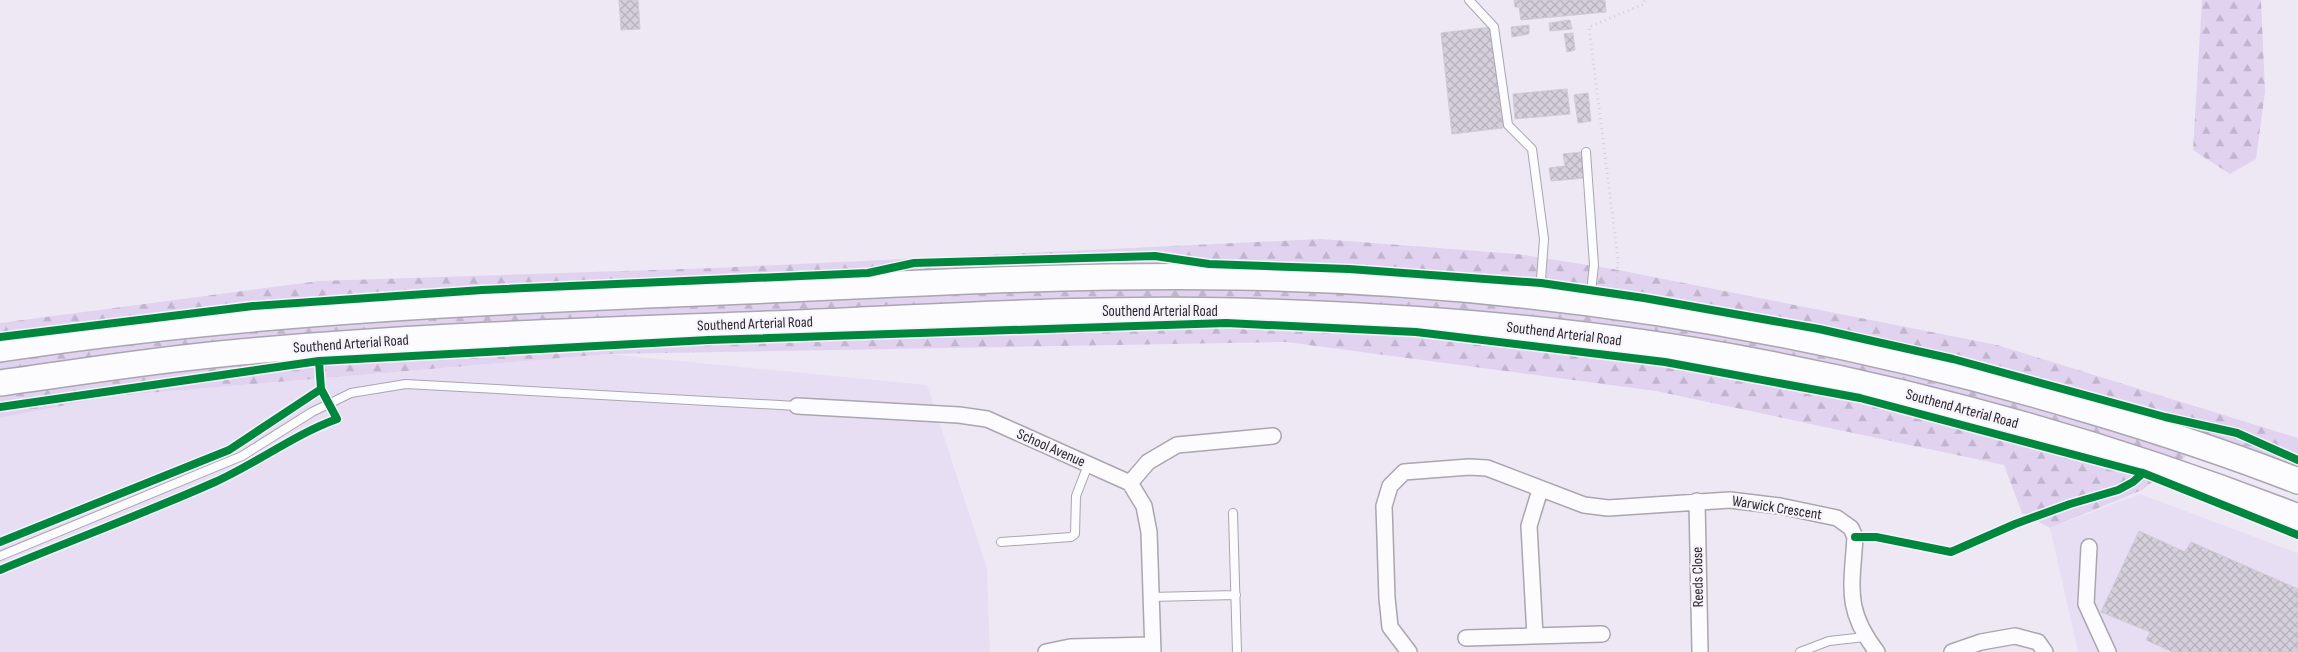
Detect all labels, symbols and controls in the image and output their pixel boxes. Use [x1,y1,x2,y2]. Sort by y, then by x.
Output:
street label: Southend Arterial Road [1102,302,1218,321]
street label: Southend Arterial Road [697,312,813,336]
street label: Southend Arterial Road [1505,318,1623,350]
street label: Southend Arterial Road [293,330,409,358]
street label: Southend Arterial Road [1904,385,2020,433]
street label: School Avenue [1014,424,1088,472]
street label: Warwick Crescent [1731,492,1824,525]
street label: Reeds Close [1688,547,1708,607]

